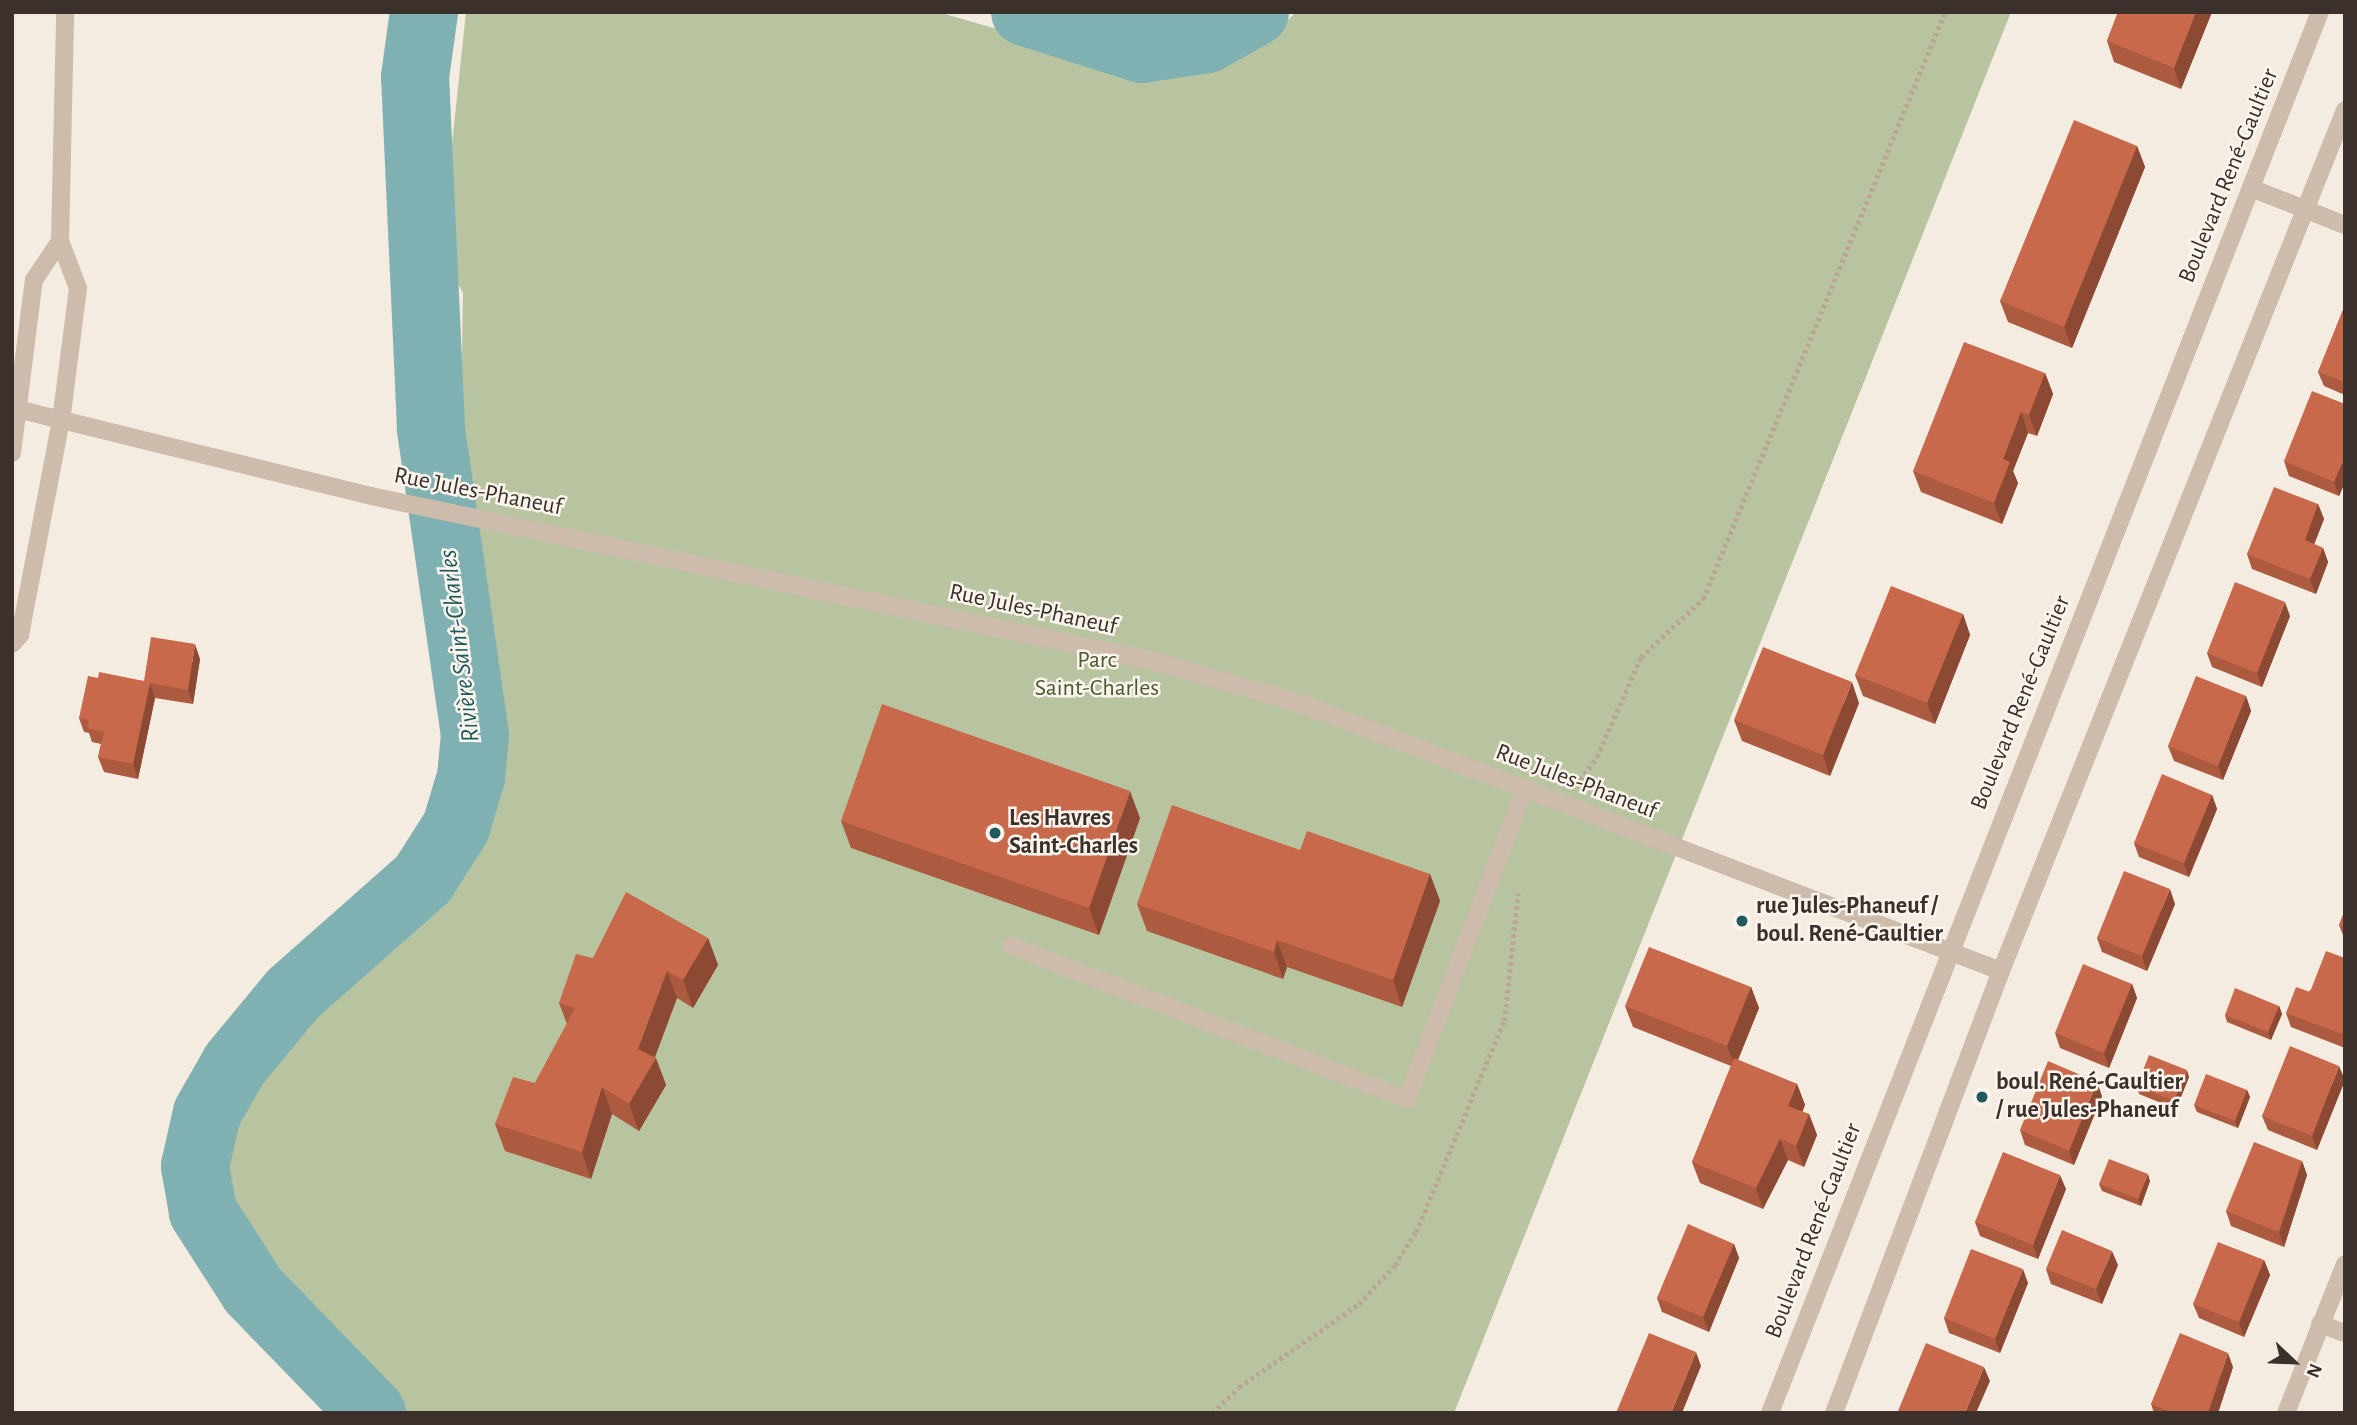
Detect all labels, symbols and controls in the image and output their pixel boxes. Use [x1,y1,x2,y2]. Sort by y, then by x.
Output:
street label: Boulevard René-Gaultier [2173,65,2285,287]
street label: Rue Jules-Phaneuf [392,462,564,522]
water label: Rivière Saint-Charles [433,548,487,744]
street label: Rue Jules-Phaneuf [947,578,1119,642]
street label: Boulevard René-Gaultier [1965,592,2077,814]
park label: Parc Saint-Charles [1035,647,1159,703]
street label: Rue Jules-Phaneuf [1491,738,1661,826]
place label: Les Havres Saint-Charles [1009,805,1138,861]
marker: Les Havres Saint-Charles [987,825,1003,841]
place label: rue Jules-Phaneuf / boul. René-Gaultier [1756,893,1943,949]
marker: rue Jules-Phaneuf / boul. René-Gaultier [1734,913,1750,929]
place label: boul. René-Gaultier / rue Jules-Phaneuf [1996,1069,2183,1125]
marker: boul. René-Gaultier / rue Jules-Phaneuf [1974,1089,1990,1105]
street label: Boulevard René-Gaultier [1760,1119,1868,1343]
north arrow [2259,1327,2329,1397]
text: N [2302,1361,2325,1380]

